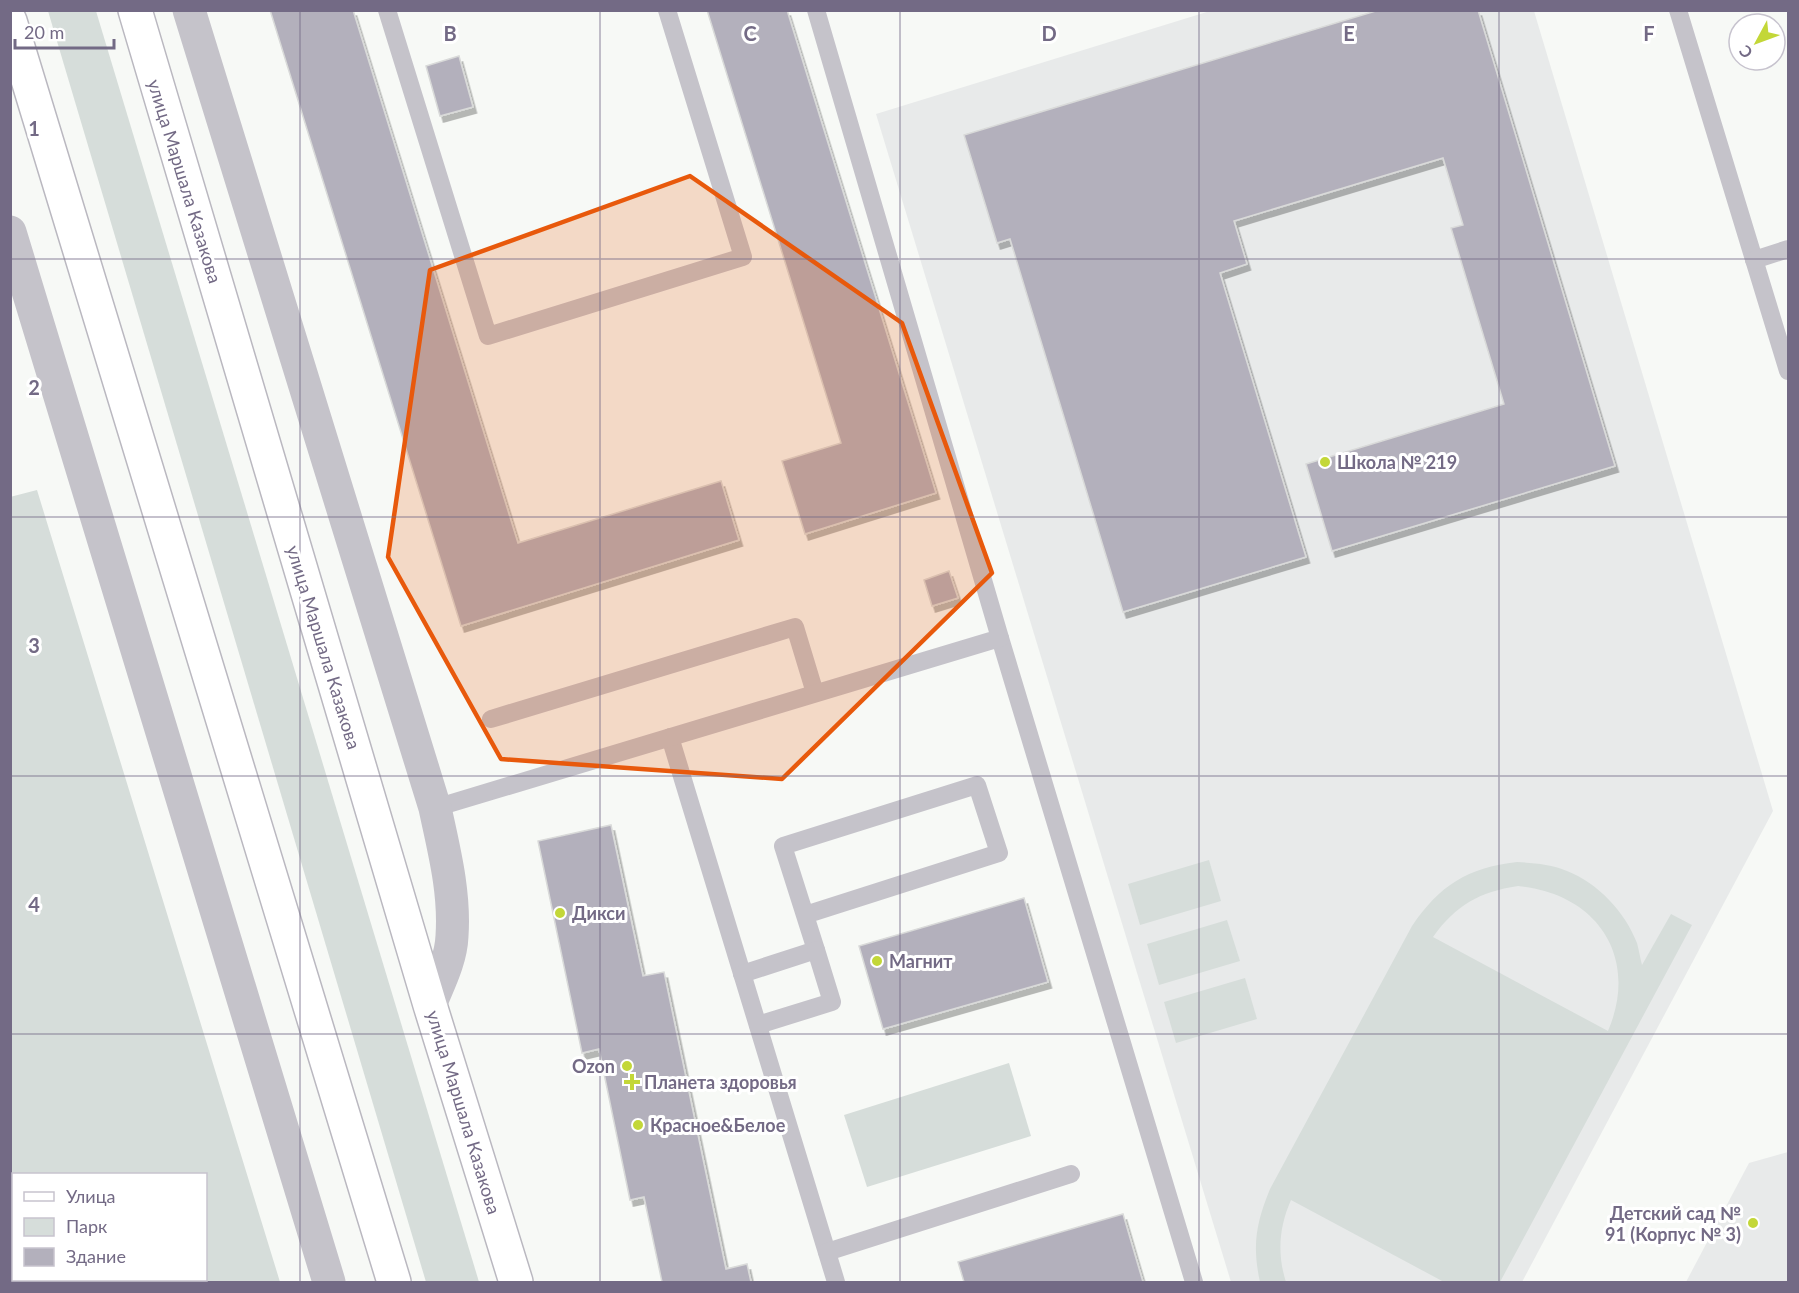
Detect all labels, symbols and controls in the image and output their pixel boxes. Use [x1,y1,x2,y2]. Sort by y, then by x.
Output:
scale bar [15,12,114,50]
north arrow [1727,12,1787,72]
text: 20 m [24,21,64,43]
text: B [443,21,457,45]
text: C [743,21,757,45]
text: D [1041,21,1057,45]
text: E [1343,21,1355,45]
text: F [1643,21,1655,45]
text: С [1734,42,1756,62]
street label: улица Маршала Казакова [143,76,227,286]
text: 1 [28,116,40,140]
text: 2 [28,375,40,399]
place label: Школа № 219 [1337,451,1457,473]
marker: Школа № 219 [1318,455,1332,469]
street label: улица Маршала Казакова [282,542,366,752]
text: 3 [28,633,40,657]
text: 4 [28,892,40,916]
place label: Дикси [572,902,625,924]
marker: Дикси [553,906,567,920]
place label: Магнит [889,950,953,972]
marker: Магнит [870,954,884,968]
street label: улица Маршала Казакова [422,1007,506,1217]
place label: Ozon [572,1055,615,1077]
marker: Ozon [620,1059,634,1073]
place label: Планета здоровья [644,1071,797,1093]
marker: Планета здоровья [625,1075,639,1089]
place label: Красное&Белое [650,1114,786,1136]
marker: Красное&Белое [631,1118,645,1132]
legend [12,1173,207,1281]
text: Улица [66,1185,116,1207]
place label: Детский сад № 91 (Корпус № 3) [1605,1202,1741,1245]
text: Парк [66,1215,108,1237]
marker: Детский сад № 91 (Корпус № 3) [1746,1216,1760,1230]
text: Здание [66,1245,126,1267]

